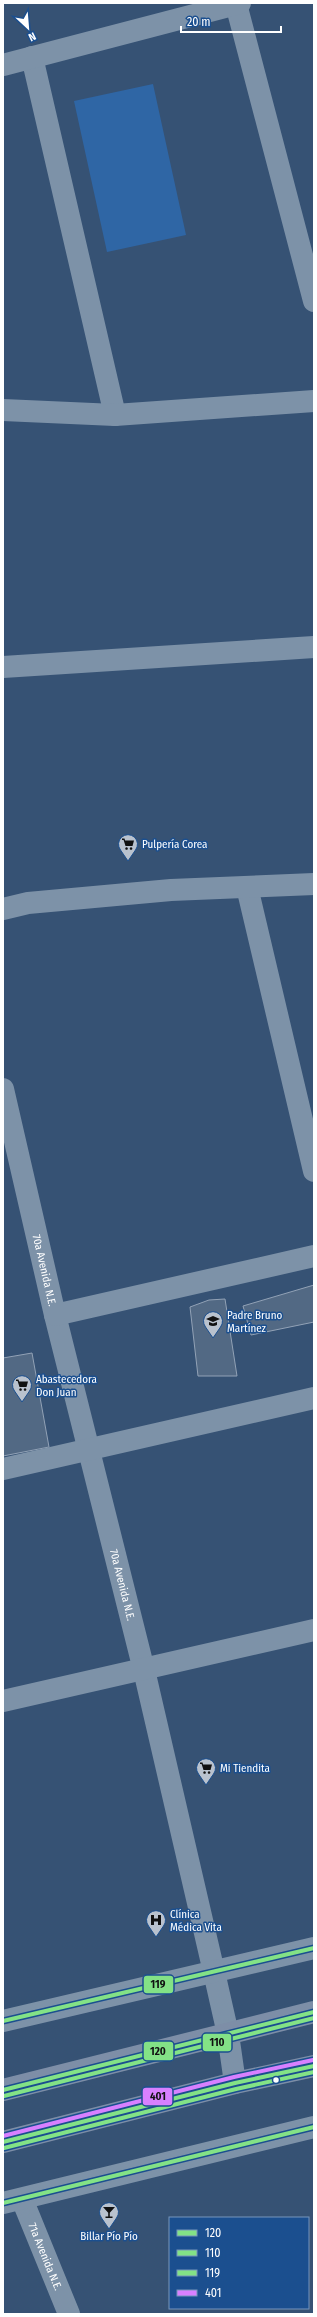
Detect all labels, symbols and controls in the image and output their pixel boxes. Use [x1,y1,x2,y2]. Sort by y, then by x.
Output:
north arrow [8,8,48,48]
scale bar [181,8,281,34]
text: 20 m [187,15,211,29]
text: N [26,29,38,44]
supermarket icon: Pulpería Corea [117,833,139,861]
place label: Pulpería Corea [142,838,207,851]
street label: 70a Avenida N.E. [30,1233,59,1307]
place label: Padre Bruno Martínez [227,1309,282,1335]
school or university icon: Padre Bruno Martínez [202,1310,224,1338]
place label: Abastecedora Don Juan [36,1373,97,1399]
supermarket icon: Abastecedora Don Juan [11,1374,33,1402]
street label: 70a Avenida N.E. [107,1548,137,1622]
supermarket icon: Mi Tiendita [195,1757,217,1785]
place label: Mi Tiendita [220,1762,270,1775]
place label: Clínica Médica Vita [170,1908,222,1934]
hospital icon: Clínica Médica Vita [145,1909,167,1937]
line badge: 119 [143,1975,174,1994]
text: 119 [151,1978,166,1991]
line badge: 110 [202,2033,232,2052]
text: 110 [209,2036,225,2049]
line badge: 120 [143,2041,174,2061]
text: 120 [150,2045,166,2058]
unlabelled marker [271,2075,281,2085]
line badge: 401 [142,2087,173,2106]
text: 401 [150,2090,166,2103]
bar icon: Billar Pío Pío [98,2201,120,2229]
legend [169,2217,309,2309]
street label: 71a Avenida N.E. [25,2221,65,2292]
text: 120 [205,2226,221,2240]
place label: Billar Pío Pío [80,2230,138,2243]
text: 110 [205,2246,220,2260]
text: 119 [205,2266,220,2280]
text: 401 [205,2286,221,2300]

